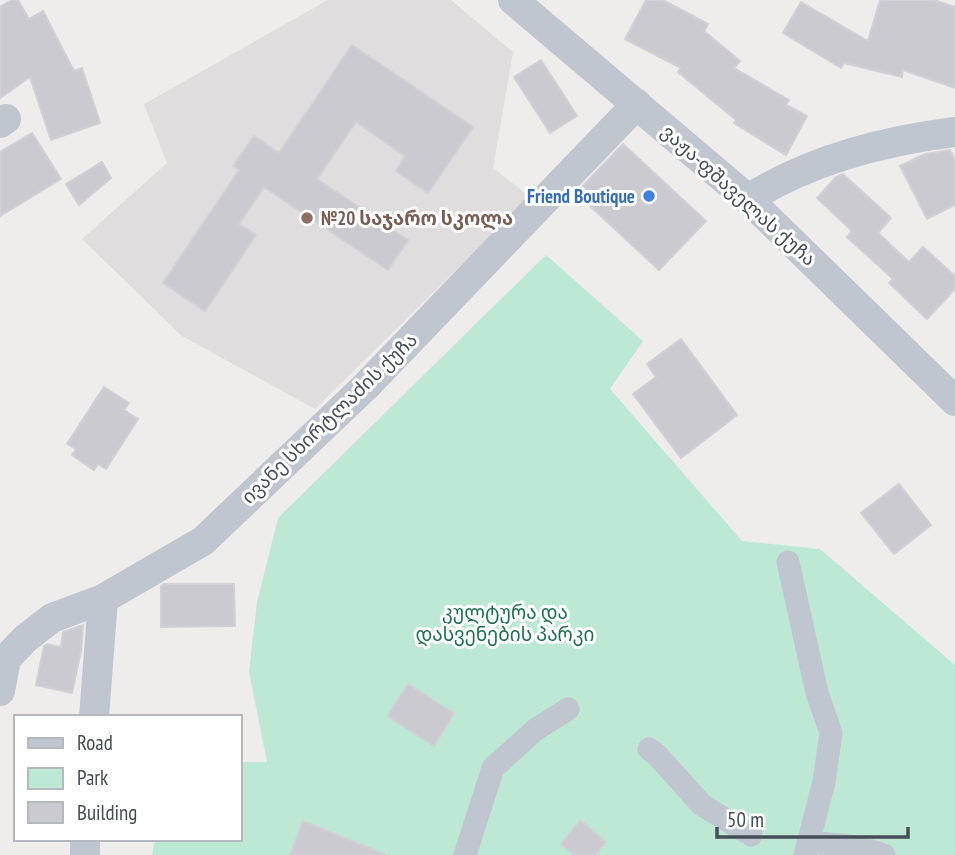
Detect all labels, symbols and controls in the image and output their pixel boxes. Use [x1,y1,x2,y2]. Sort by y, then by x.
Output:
street label: ვაჟა-ფშაველას ქუჩა [656,119,821,272]
place label: Friend Boutique [527,184,635,208]
marker: Friend Boutique [641,188,657,204]
place label: №20 საჯარო სკოლა [321,206,513,230]
marker: №20 საჯარო სკოლა [299,210,315,226]
street label: ივანე სხირტლაძის ქუჩა [236,328,423,509]
park label: კულტურა და დასვენების პარკი [416,600,595,647]
legend [14,715,242,841]
text: Road [77,729,113,756]
text: Park [77,764,108,791]
scale bar [717,796,908,840]
text: Building [77,799,137,826]
text: 50 m [727,806,764,833]

